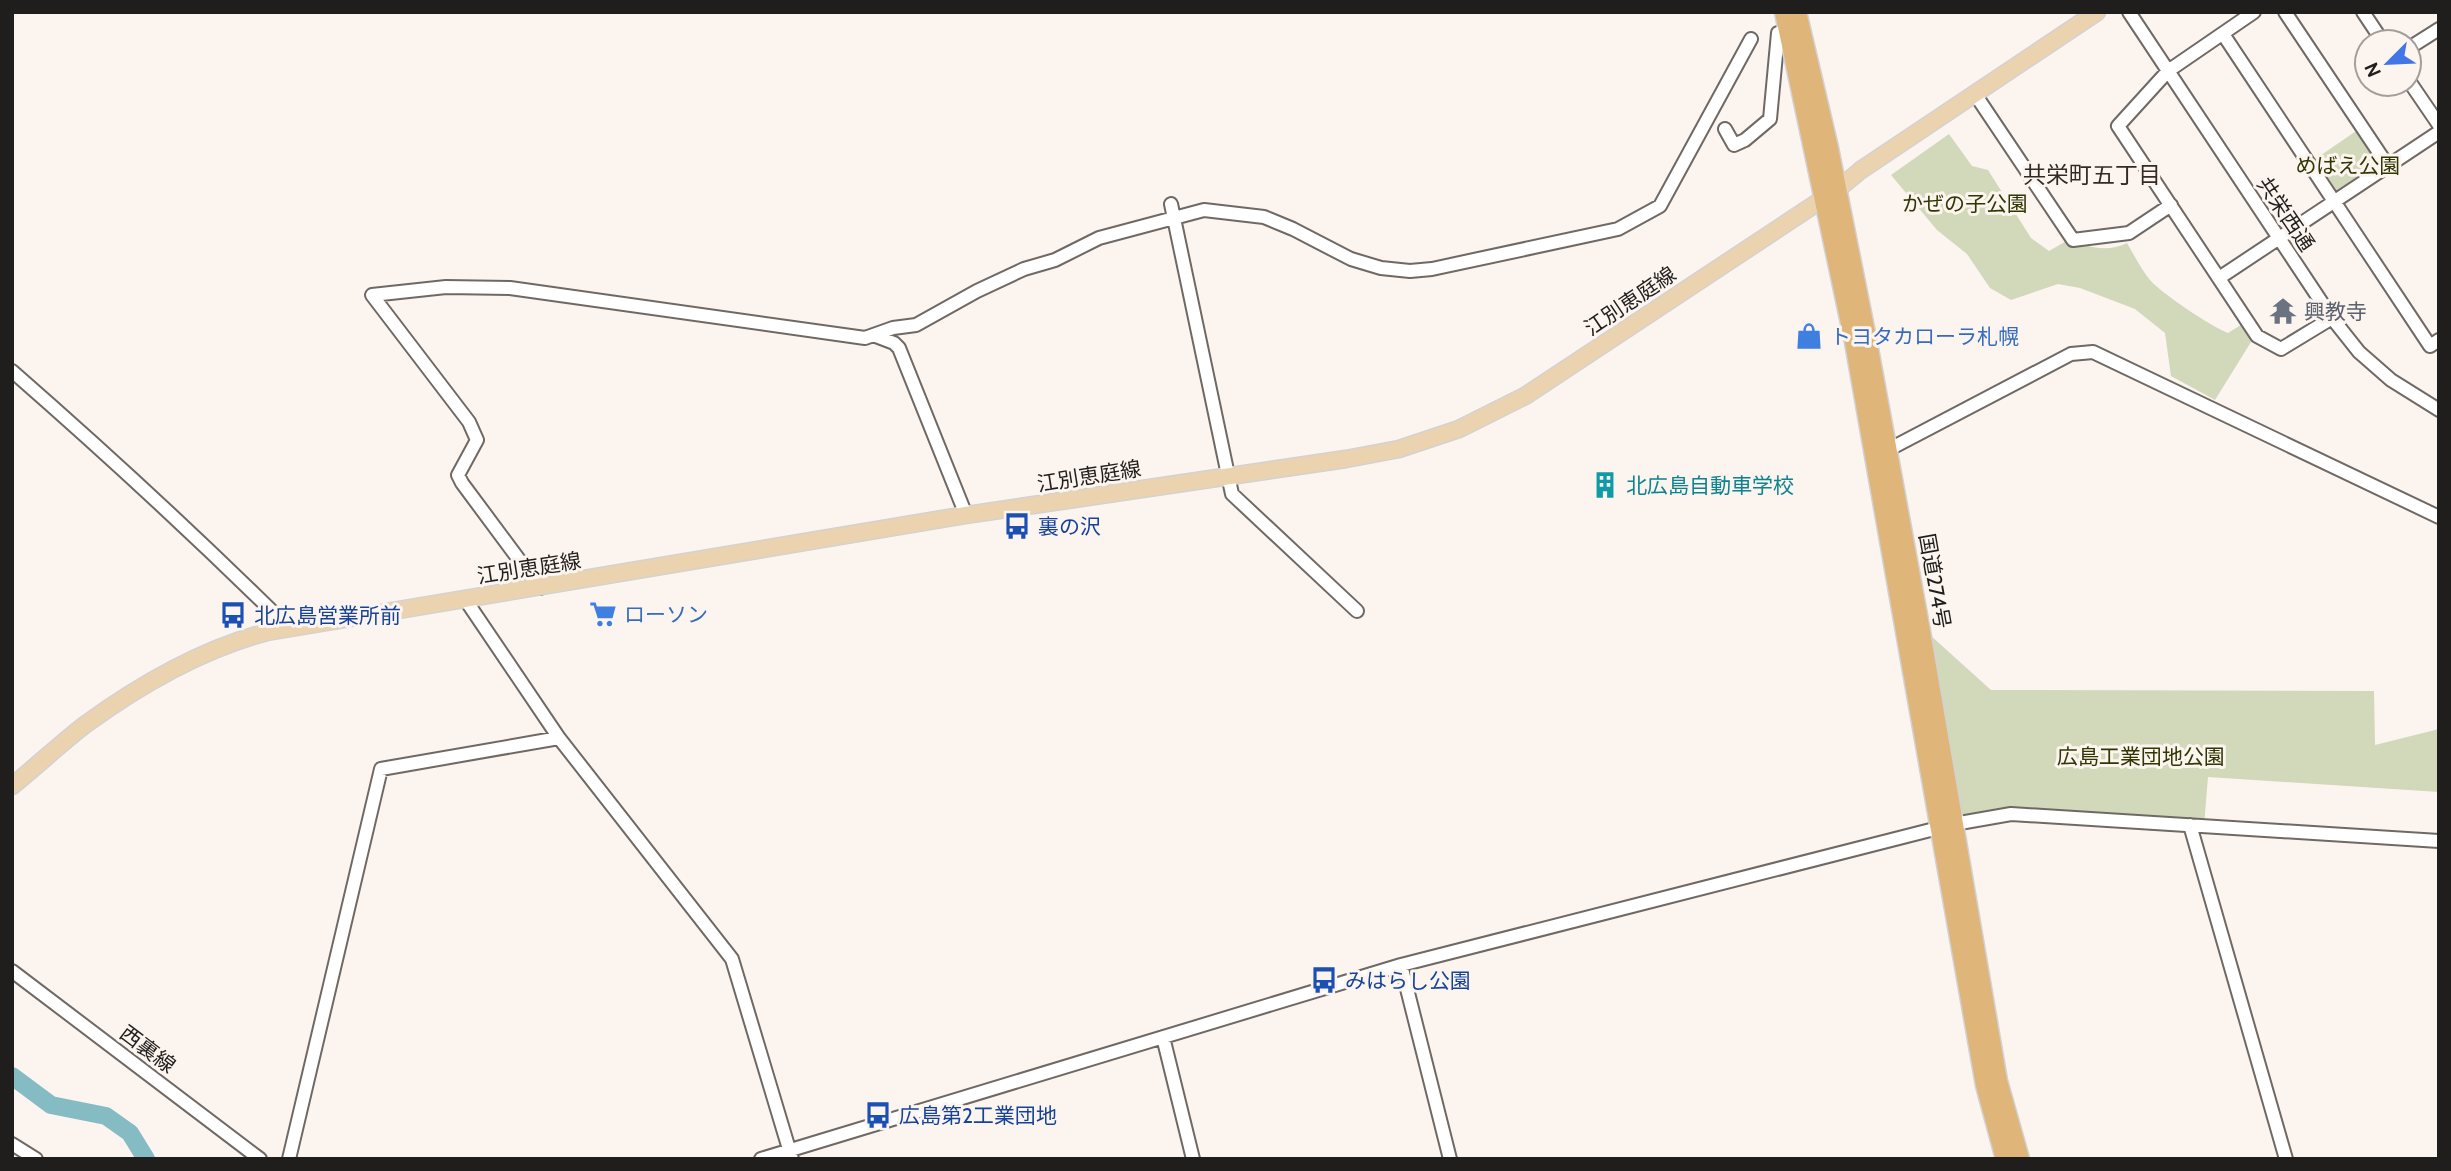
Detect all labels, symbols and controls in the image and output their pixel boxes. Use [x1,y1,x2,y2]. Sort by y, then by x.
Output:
north arrow [2353,28,2423,98]
text: N [2360,59,2386,81]
park label: めばえ公園 [2296,153,2401,178]
district label: 共栄町五丁目 [2023,161,2161,189]
street label: 共栄西通 [2252,172,2320,256]
park label: かぜの子公園 [1902,191,2028,216]
street label: 江別恵庭線 [1579,261,1681,341]
temple icon: 興教寺 [2268,296,2298,326]
place label: 興教寺 [2304,299,2367,324]
shop icon: トヨタカローラ札幌 [1794,321,1824,351]
place label: トヨタカローラ札幌 [1830,324,2019,349]
street label: 江別恵庭線 [1035,455,1143,497]
building icon: 北広島自動車学校 [1590,470,1620,500]
place label: 北広島自動車学校 [1626,473,1794,498]
bus stop icon: 裏の沢 [1002,511,1032,541]
place label: 裏の沢 [1038,514,1101,539]
street label: 国道274号 [1914,532,1956,630]
street label: 江別恵庭線 [475,547,583,589]
supermarket icon: ローソン [588,599,618,629]
bus stop icon: 北広島営業所前 [218,600,248,630]
place label: ローソン [624,602,708,627]
place label: 北広島営業所前 [254,603,401,628]
park label: 広島工業団地公園 [2057,744,2225,769]
bus stop icon: みはらし公園 [1309,965,1339,995]
place label: みはらし公園 [1345,968,1471,993]
street label: 西裏線 [115,1020,181,1078]
bus stop icon: 広島第2工業団地 [863,1100,893,1130]
place label: 広島第2工業団地 [899,1103,1057,1128]

